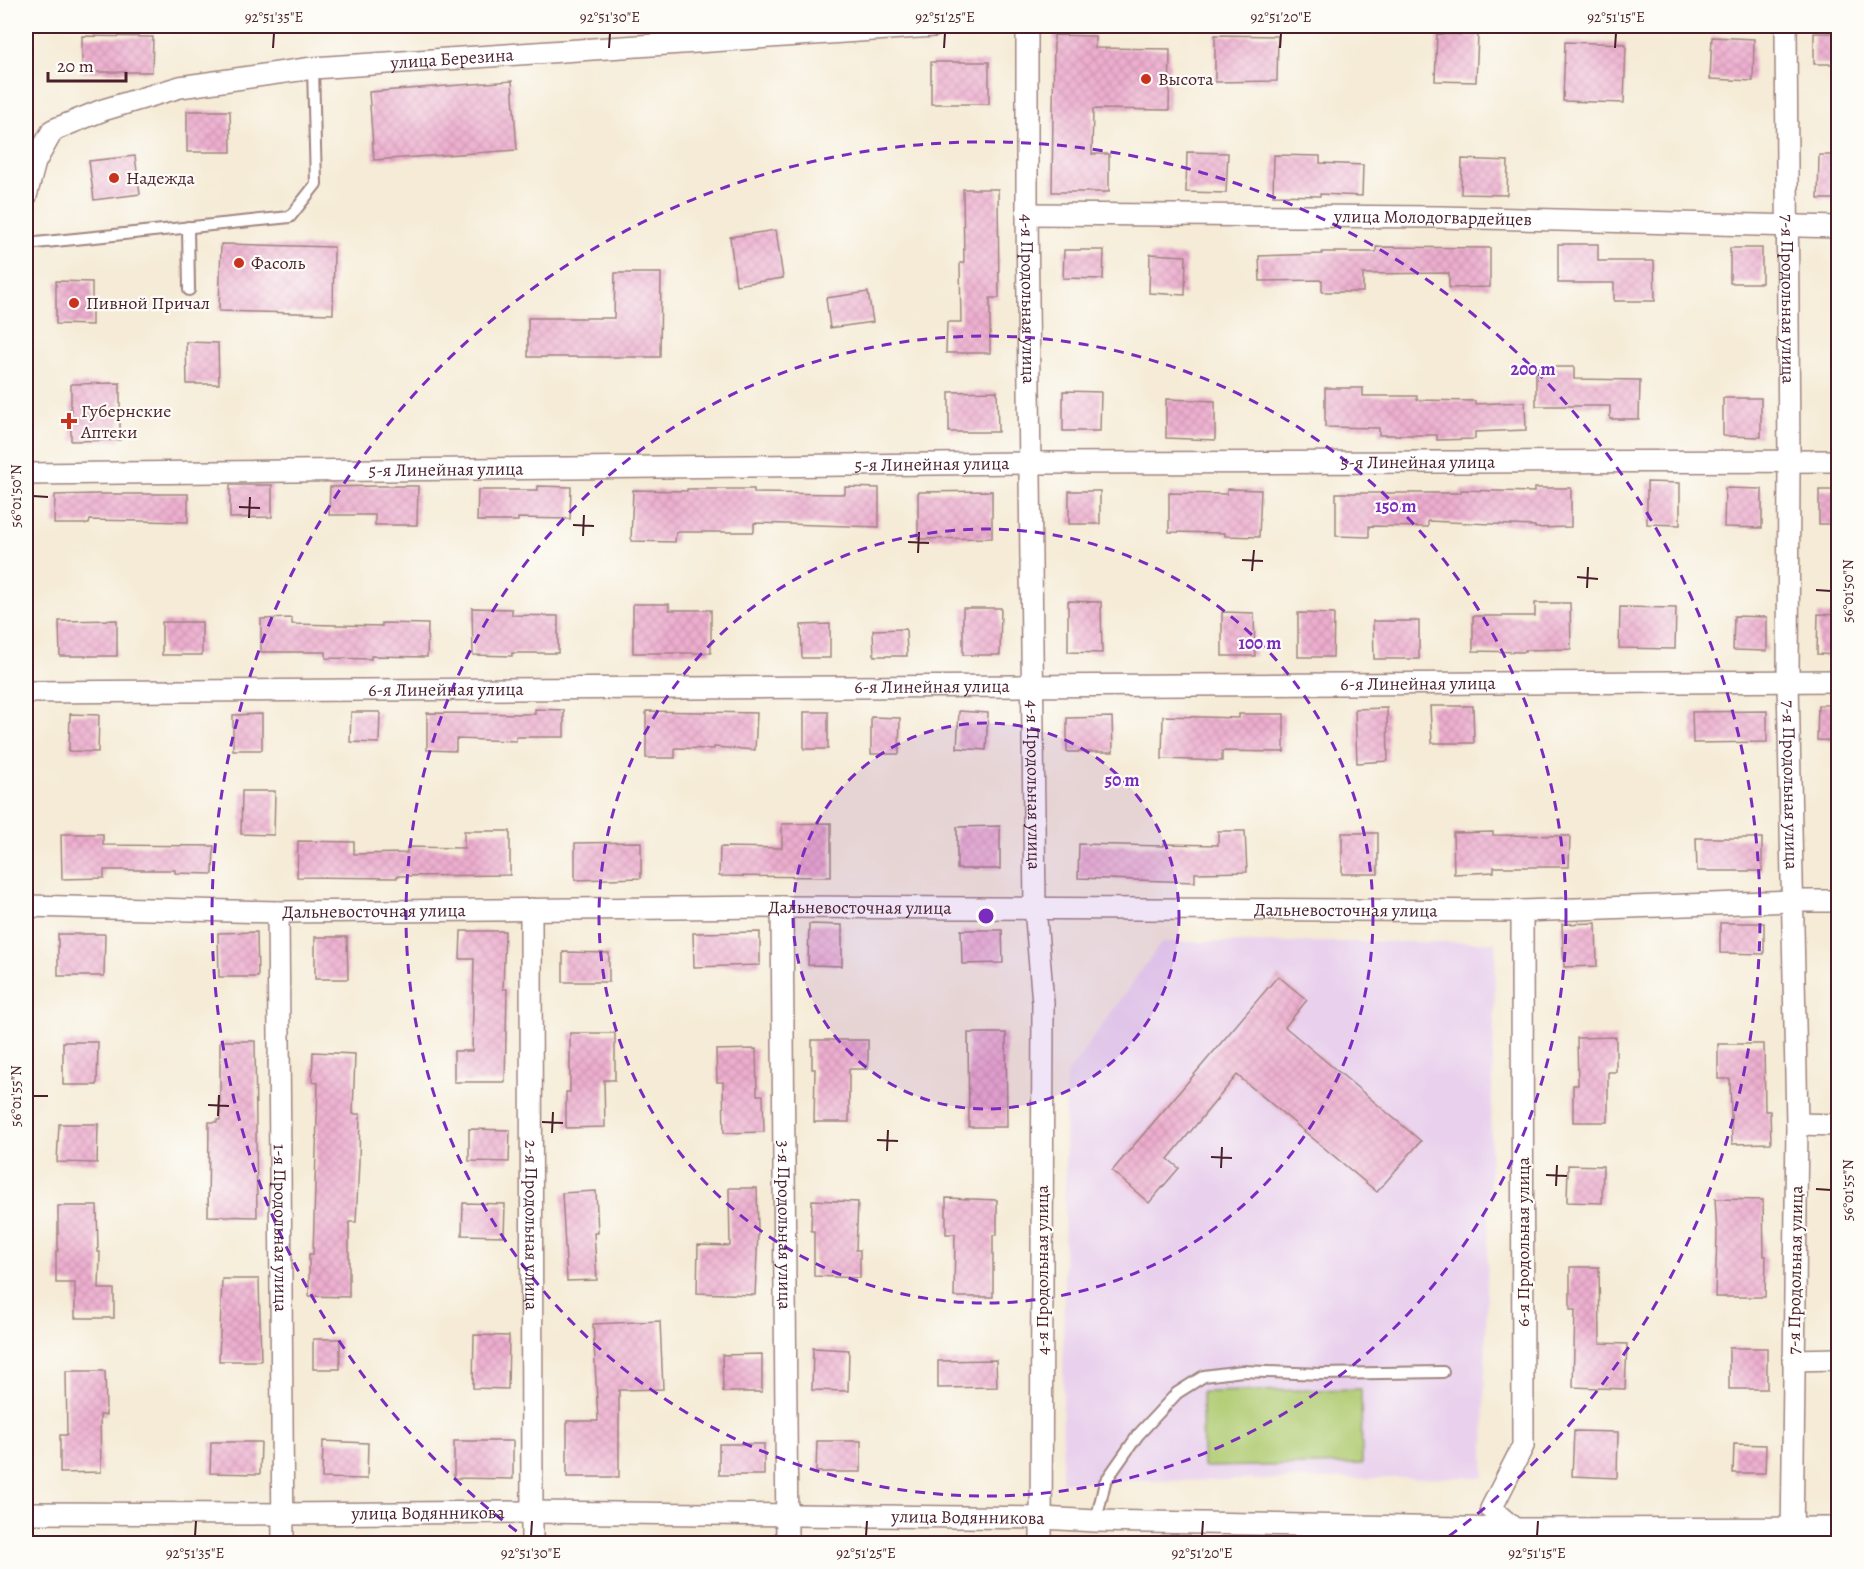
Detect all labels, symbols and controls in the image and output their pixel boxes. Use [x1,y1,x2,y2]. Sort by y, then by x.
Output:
text: 92°51'35"E [245,7,303,27]
text: 92°51'30"E [580,7,640,27]
text: 92°51'25"E [915,7,975,27]
text: 92°51'20"E [1250,7,1312,27]
text: 92°51'15"E [1587,7,1645,27]
street label: улица Березина [389,42,515,75]
scale bar [48,45,126,83]
text: 20 m [57,54,94,78]
place label: Высота [1158,67,1214,91]
marker: Высота [1139,72,1153,86]
place label: Надежда [126,166,196,190]
marker: Надежда [107,171,121,185]
street label: улица Молодогвардейцев [1333,204,1532,231]
street label: 4-я Продольная улица [1015,214,1041,385]
street label: 7-я Продольная улица [1775,214,1800,385]
place label: Фасоль [251,251,306,275]
marker: Фасоль [232,256,246,270]
place label: Пивной Причал [86,291,210,315]
marker: Пивной Причал [67,296,81,310]
text: 200 m [1510,357,1556,381]
place label: Губернские Аптеки [80,399,172,444]
marker: Губернские Аптеки [62,414,76,428]
street label: 5-я Линейная улица [1340,450,1496,474]
street label: 5-я Линейная улица [854,451,1010,477]
street label: 5-я Линейная улица [368,457,524,482]
text: 56°01'50"N [6,464,26,528]
text: 150 m [1375,494,1417,518]
text: 56°01'50"N [1838,559,1858,623]
text: 100 m [1239,631,1281,655]
street label: 6-я Линейная улица [1340,671,1497,696]
street label: 6-я Линейная улица [854,674,1011,699]
street label: 6-я Линейная улица [368,677,525,702]
street label: 4-я Продольная улица [1021,700,1047,871]
street label: 7-я Продольная улица [1776,700,1804,871]
text: 50 m [1105,768,1139,792]
street label: Дальневосточная улица [768,895,952,920]
street label: Дальневосточная улица [282,898,467,924]
street label: Дальневосточная улица [1254,898,1438,923]
centre of rings [976,906,996,926]
text: 56°01'55"N [6,1065,26,1127]
street label: 2-я Продольная улица [519,1140,544,1311]
street label: 3-я Продольная улица [772,1140,797,1311]
street label: 1-я Продольная улица [268,1144,293,1313]
street label: 6-я Продольная улица [1511,1156,1535,1327]
text: 56°01'55"N [1838,1159,1858,1221]
street label: 4-я Продольная улица [1030,1184,1054,1355]
street label: 7-я Продольная улица [1782,1184,1808,1355]
street label: улица Водянникова [350,1500,505,1525]
street label: улица Водянникова [890,1504,1045,1530]
text: 92°51'35"E [166,1543,224,1563]
text: 92°51'30"E [501,1543,561,1563]
text: 92°51'25"E [836,1543,896,1563]
text: 92°51'20"E [1171,1543,1233,1563]
text: 92°51'15"E [1508,1543,1566,1563]

